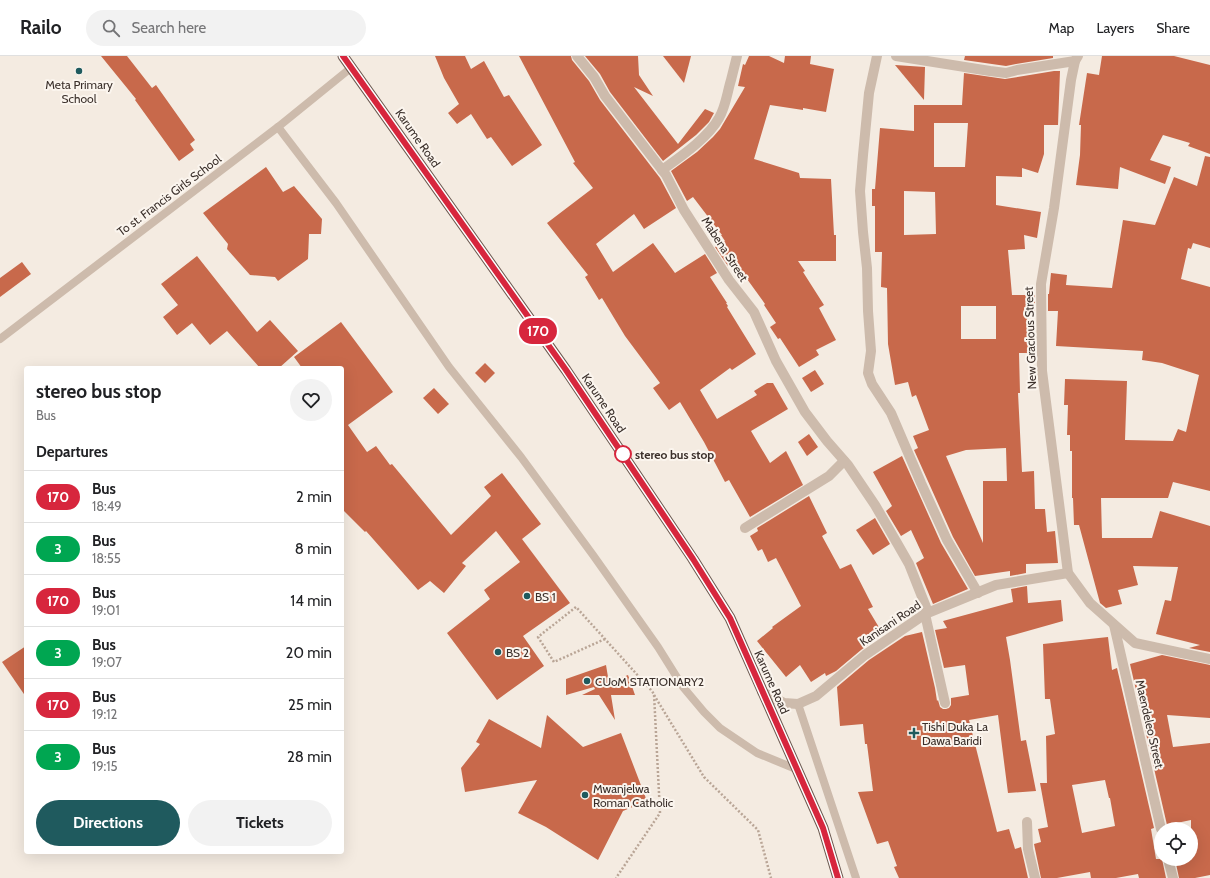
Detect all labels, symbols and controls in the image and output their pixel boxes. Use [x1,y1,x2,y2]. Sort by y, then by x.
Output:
search box [86,10,366,46]
text: Railo [20,16,62,39]
icon: search [100,17,122,39]
text: Search here [132,19,206,37]
text: Map [1049,19,1074,37]
text: Layers [1096,19,1134,37]
text: Share [1156,19,1190,37]
marker: Meta Primary School [74,66,84,76]
place label: Meta Primary School [45,77,113,106]
street label: Karume Road [392,106,444,170]
street label: To st. Francis Girls School [114,151,224,239]
street label: Mabena Street [698,214,752,284]
street label: New Gracious Street [1021,286,1039,390]
line badge: 170 [515,318,561,344]
text: 170 [527,322,549,340]
street label: Karume Road [579,371,629,435]
button: heart [290,379,332,421]
text: stereo bus stop [36,380,161,403]
text: Bus [36,407,56,423]
text: Departures [36,443,108,461]
marker: stereo bus stop [614,445,632,463]
place label: stereo bus stop [635,447,714,462]
text: Bus [92,480,116,498]
text: 170 [47,488,69,506]
text: 2 min [296,488,332,506]
text: 18:49 [92,498,122,514]
text: Bus [92,532,116,550]
text: 3 [54,540,62,558]
text: 8 min [295,540,332,558]
text: 18:55 [92,550,121,566]
text: Bus [92,584,116,602]
place label: BS 1 [535,589,556,604]
marker: BS 1 [522,591,532,601]
text: 170 [47,592,69,610]
text: 14 min [290,592,332,610]
street label: Kanisani Road [857,597,923,649]
text: 19:01 [92,602,120,618]
text: Bus [92,636,116,654]
text: 3 [54,644,62,662]
text: 20 min [286,644,332,662]
place label: BS 2 [506,645,529,660]
marker: BS 2 [493,647,503,657]
street label: Karume Road [751,648,793,716]
text: 19:07 [92,654,122,670]
place label: CUoM STATIONARY2 [595,674,704,689]
marker: CUoM STATIONARY2 [582,676,592,686]
street label: Maendeleo Street [1133,678,1167,770]
text: Bus [92,688,116,706]
text: 170 [47,696,69,714]
text: 25 min [288,696,332,714]
text: 19:12 [92,706,117,722]
place label: Tishi Duka La Dawa Baridi [922,719,988,748]
marker: Tishi Duka La Dawa Baridi [909,728,919,738]
text: Bus [92,740,116,758]
text: 3 [54,748,62,766]
text: 28 min [287,748,332,766]
text: 19:15 [92,758,118,774]
place label: Mwanjelwa Roman Catholic [593,781,674,810]
marker: Mwanjelwa Roman Catholic [580,790,590,800]
button: Directions [36,800,180,846]
button: Tickets [188,800,332,846]
map controls [1154,822,1198,866]
button: locate [1154,822,1198,866]

